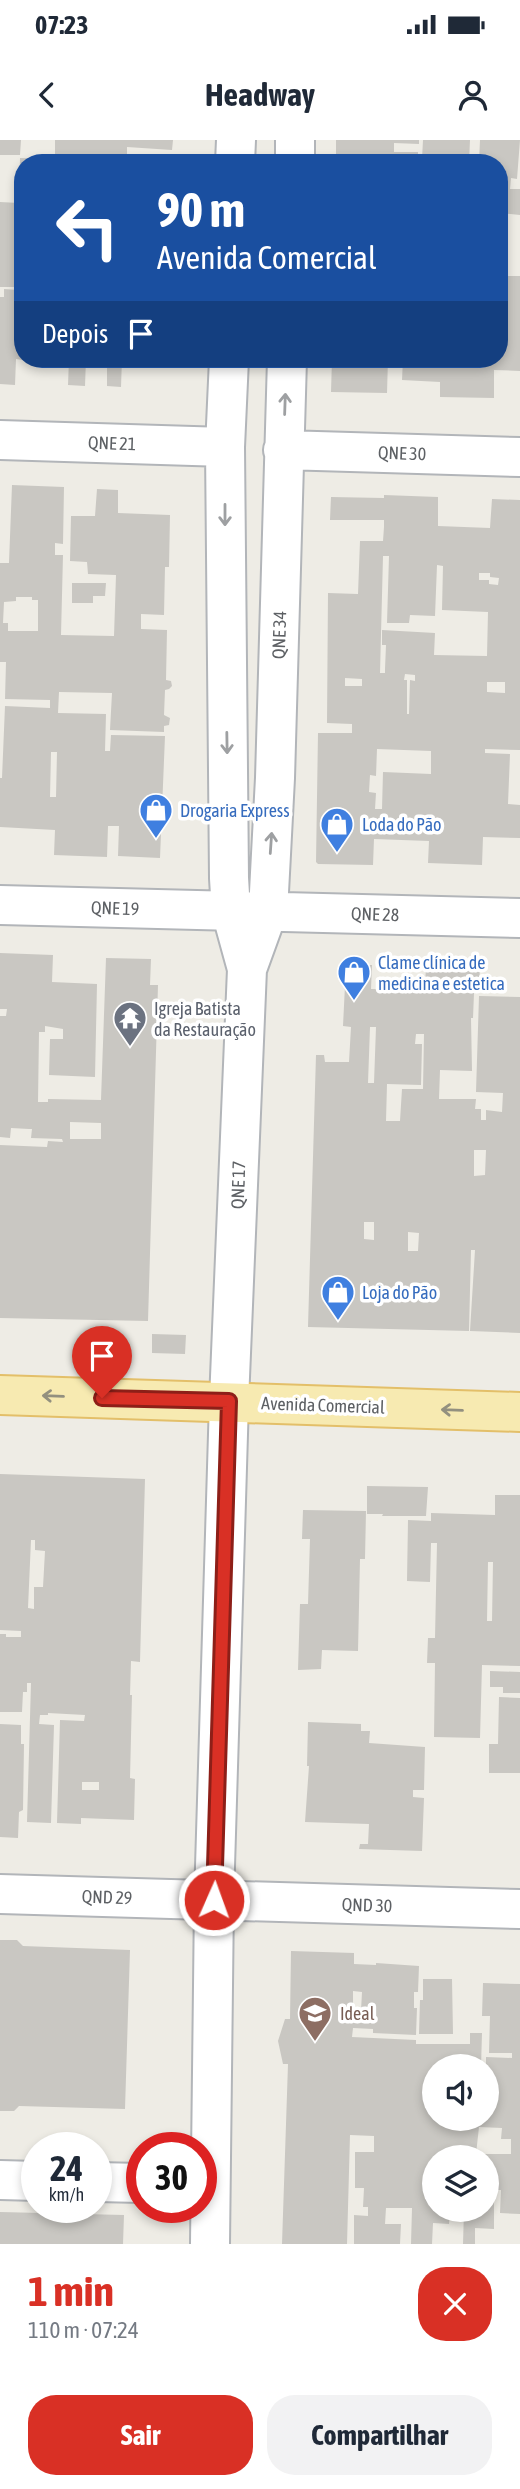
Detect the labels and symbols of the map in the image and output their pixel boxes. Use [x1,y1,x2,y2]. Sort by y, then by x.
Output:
one-way arrow [279,393,292,416]
street label: QNE 21 [88,432,136,454]
street label: QNE 30 [378,442,426,464]
one-way arrow [218,504,232,527]
street label: QNE 34 [268,611,290,659]
one-way arrow [220,731,234,754]
shop icon: Drogaria Express [137,791,175,840]
place label: Drogaria Express [180,800,290,821]
shop icon: Loda do Pão [318,805,356,854]
place label: Loda do Pão [362,814,442,835]
one-way arrow [265,832,278,855]
street label: QNE 19 [91,897,139,919]
street label: QNE 28 [351,903,399,925]
place label: Clame clínica de medicina e estetica [378,952,505,994]
shop icon: Clame clínica de medicina e estetica [335,953,373,1002]
place label: Igreja Batista da Restauração [154,998,256,1040]
temple icon: Igreja Batista da Restauração [111,999,149,1048]
street label: QNE 17 [227,1161,249,1209]
shop icon: Loja do Pão [319,1273,357,1322]
place label: Loja do Pão [362,1282,437,1303]
pin [72,1326,132,1398]
one-way arrow [42,1390,65,1403]
street label: Avenida Comercial [261,1392,385,1418]
one-way arrow [441,1403,464,1416]
position arrow [177,1863,251,1937]
street label: QND 29 [81,1886,133,1908]
street label: QND 30 [341,1894,393,1916]
school or university icon: Ideal [296,1994,334,2043]
place label: Ideal [340,2003,375,2024]
speed limit sign: 30 [126,2132,217,2223]

